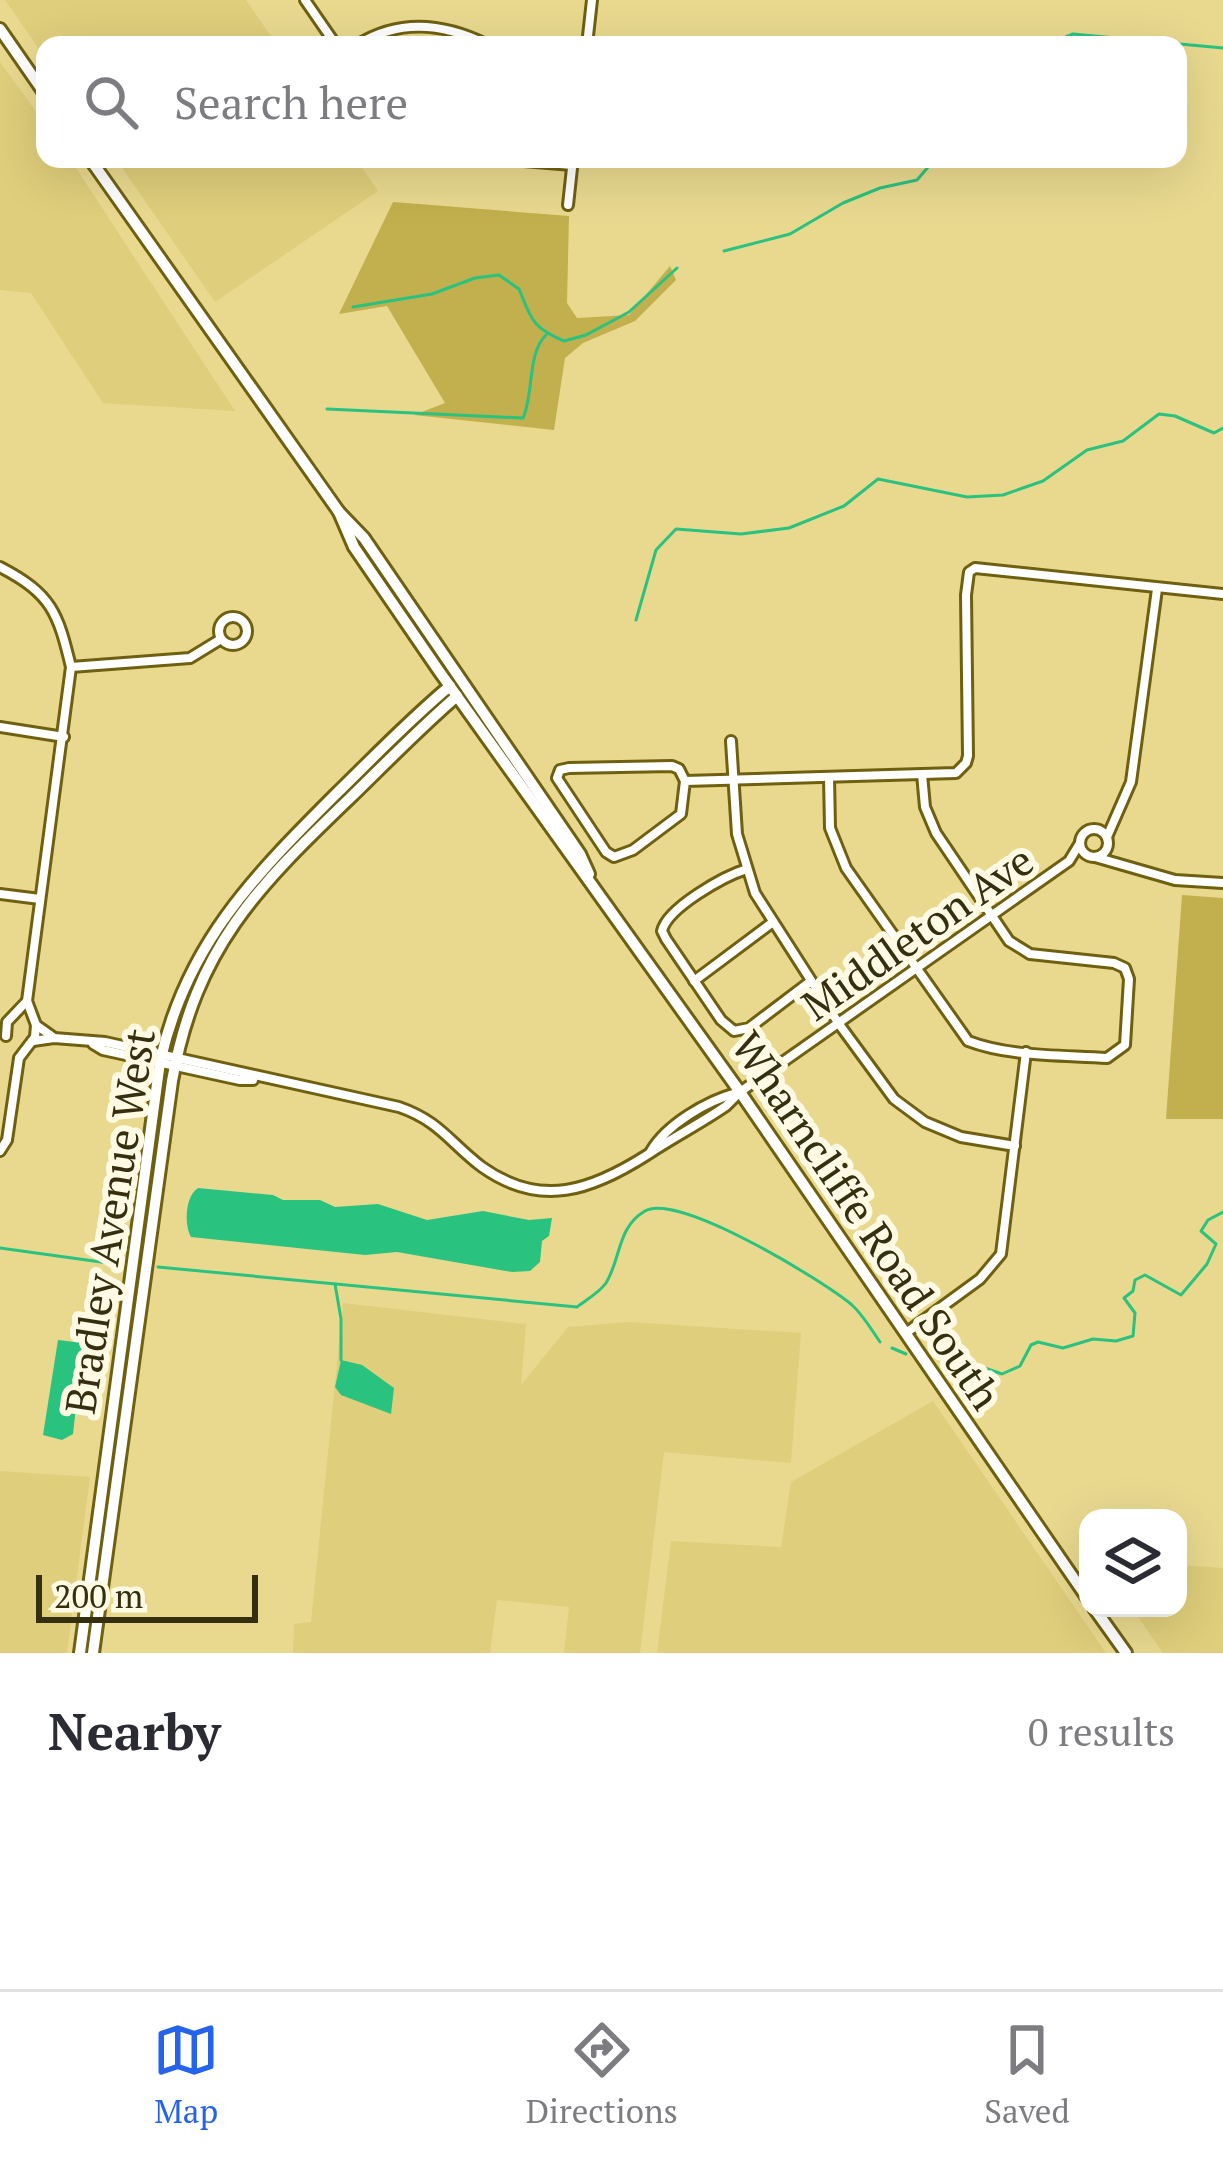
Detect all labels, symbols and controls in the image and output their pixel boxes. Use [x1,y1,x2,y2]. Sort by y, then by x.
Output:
search box [36,36,1187,168]
icon: search [78,69,144,135]
text: Search here [174,72,408,132]
street label: Middleton Ave [790,832,1044,1032]
street label: Wharncliffe Road South [720,1020,1014,1420]
street label: Bradley Avenue West [51,1024,167,1418]
map controls [1079,1509,1187,1617]
button: layers [1079,1509,1187,1617]
scale bar [36,1569,258,1622]
text: 200 m [54,1574,143,1617]
text: Nearby [48,1697,221,1765]
text: 0 results [1028,1705,1175,1757]
tab: Map [153,2017,219,2132]
tab: Directions [526,2017,678,2132]
tab: Saved [984,2017,1070,2132]

